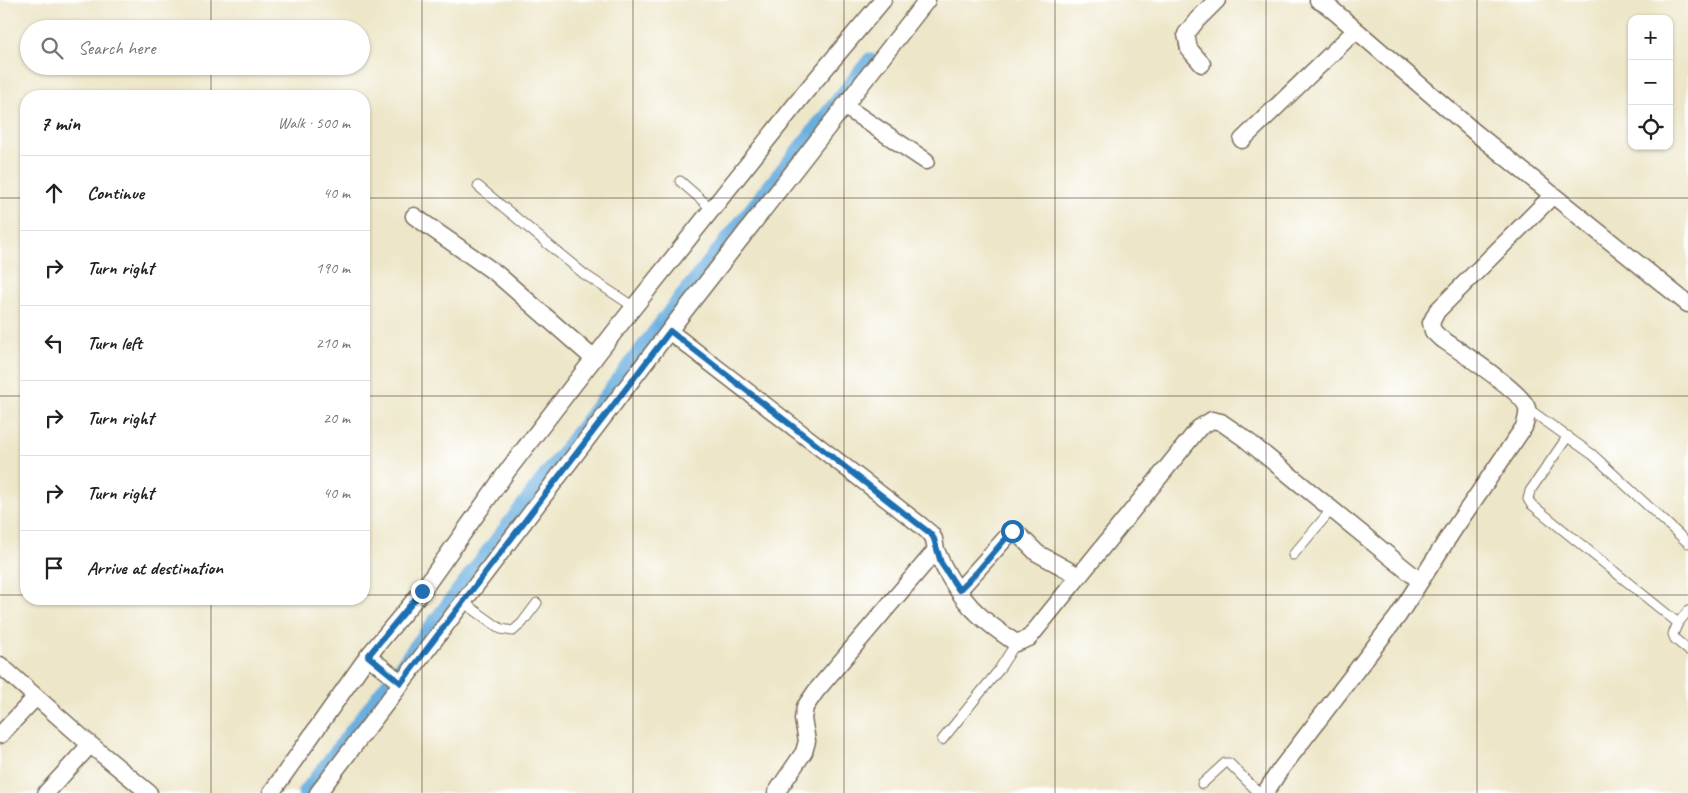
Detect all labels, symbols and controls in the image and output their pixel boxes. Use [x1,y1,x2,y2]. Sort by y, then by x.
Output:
map controls [1628,15,1673,150]
button: + [1628,15,1673,60]
search box [20,20,370,75]
icon: search [38,34,66,62]
text: Search here [78,36,155,60]
button: − [1628,60,1673,105]
button: locate [1628,105,1673,150]
text: 7 min [40,110,80,136]
text: Walk · 500 m [278,113,350,133]
icon: ahead [40,179,68,207]
text: Continue [87,181,144,205]
text: 40 m [323,183,350,203]
icon: right [40,254,68,282]
text: Turn right [87,256,154,280]
text: 190 m [316,258,350,278]
icon: left [40,329,68,357]
text: Turn left [87,331,142,355]
text: 210 m [316,333,350,353]
icon: right [40,404,68,432]
text: Turn right [87,406,154,430]
text: 20 m [323,408,350,428]
icon: right [40,479,68,507]
text: Turn right [87,481,154,505]
text: 40 m [323,483,350,503]
route start [1001,520,1024,543]
icon: arrive [40,554,68,582]
text: Arrive at destination [87,556,223,580]
route end [411,580,434,603]

